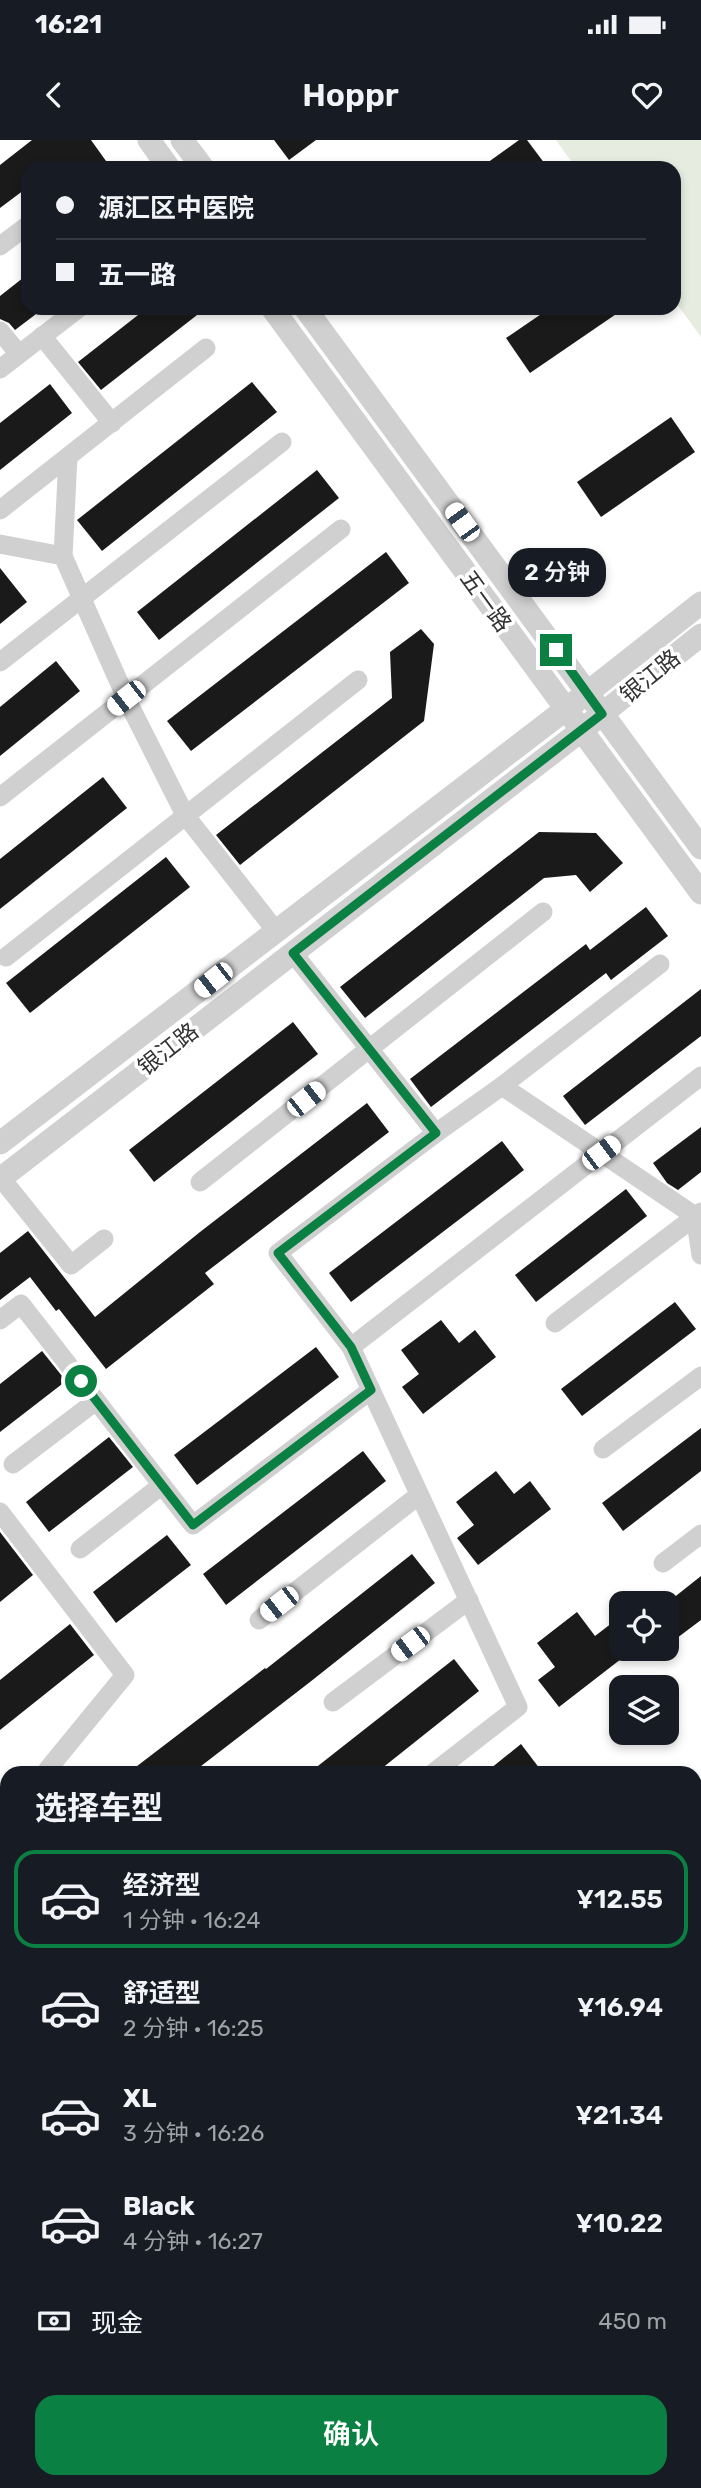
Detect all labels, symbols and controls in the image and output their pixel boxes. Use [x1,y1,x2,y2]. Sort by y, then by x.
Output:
text: 16:21 [35,9,102,40]
icon: back [35,76,73,114]
text: Hoppr [302,76,399,114]
icon: heart [628,76,666,114]
text: 源汇区中医院 [98,193,254,224]
text: 五一路 [98,260,176,291]
car [442,499,483,545]
callout: 2 分钟 [507,548,605,598]
text: 2 分钟 [524,558,590,586]
street label: 五一路 [454,565,518,637]
route end [540,634,572,666]
street label: 银江路 [614,643,686,709]
car [103,677,150,719]
car [190,959,237,1001]
street label: 银江路 [132,1017,204,1081]
car [283,1078,330,1120]
car [578,1132,625,1174]
route start [65,1365,97,1397]
car [256,1583,303,1625]
map controls [609,1591,679,1745]
button: locate [609,1591,679,1661]
car [387,1623,434,1665]
button: layers [609,1675,679,1745]
text: 选择车型 [35,1789,163,1827]
icon: car [39,1868,102,1931]
text: 经济型 [123,1870,201,1901]
text: ¥12.55 [577,1884,663,1915]
text: 1 分钟 · 16:24 [123,1906,261,1934]
icon: car [39,1976,102,2039]
text: 舒适型 [123,1978,201,2009]
text: ¥16.94 [577,1992,663,2023]
text: 2 分钟 · 16:25 [123,2014,264,2042]
text: XL [123,2083,156,2114]
icon: car [39,2084,102,2147]
text: ¥21.34 [575,2100,663,2131]
text: 3 分钟 · 16:26 [123,2119,264,2147]
text: Black [123,2191,195,2222]
icon: car [39,2192,102,2255]
text: ¥10.22 [576,2208,663,2239]
text: 4 分钟 · 16:27 [123,2227,263,2255]
icon: cash [35,2302,73,2340]
text: 450 m [598,2307,667,2335]
text: 现金 [91,2308,143,2339]
button: 确认 [35,2395,667,2475]

